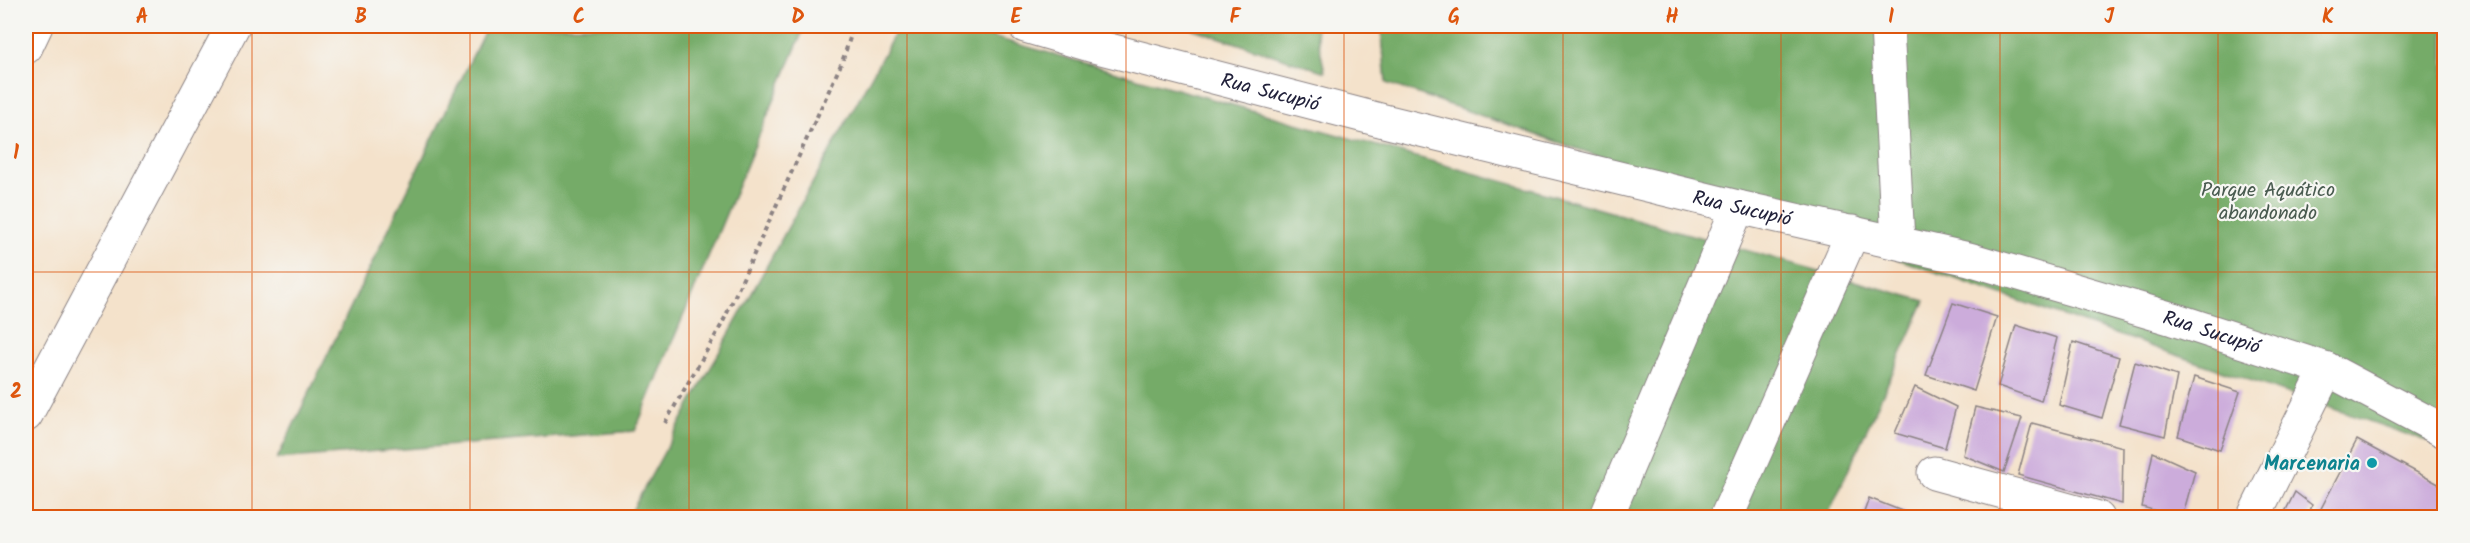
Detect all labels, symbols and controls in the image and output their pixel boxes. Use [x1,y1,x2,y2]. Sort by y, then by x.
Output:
text: A [136,2,148,34]
text: B [355,2,367,34]
text: C [573,2,585,34]
text: D [791,2,805,34]
text: E [1010,2,1022,34]
text: F [1230,2,1242,34]
text: G [1448,2,1460,34]
text: H [1665,2,1679,34]
text: I [1888,2,1894,34]
text: J [2104,2,2115,34]
text: K [2322,2,2334,34]
street label: Rua Sucupió [1217,65,1324,122]
text: 1 [13,138,19,170]
park label: Parque Aquático abandonado [2201,175,2335,230]
street label: Rua Sucupió [1689,183,1795,237]
street label: Rua Sucupió [2159,303,2265,365]
text: 2 [10,377,22,409]
place label: Marcenaria [2264,449,2360,481]
marker: Marcenaria [2365,456,2379,470]

